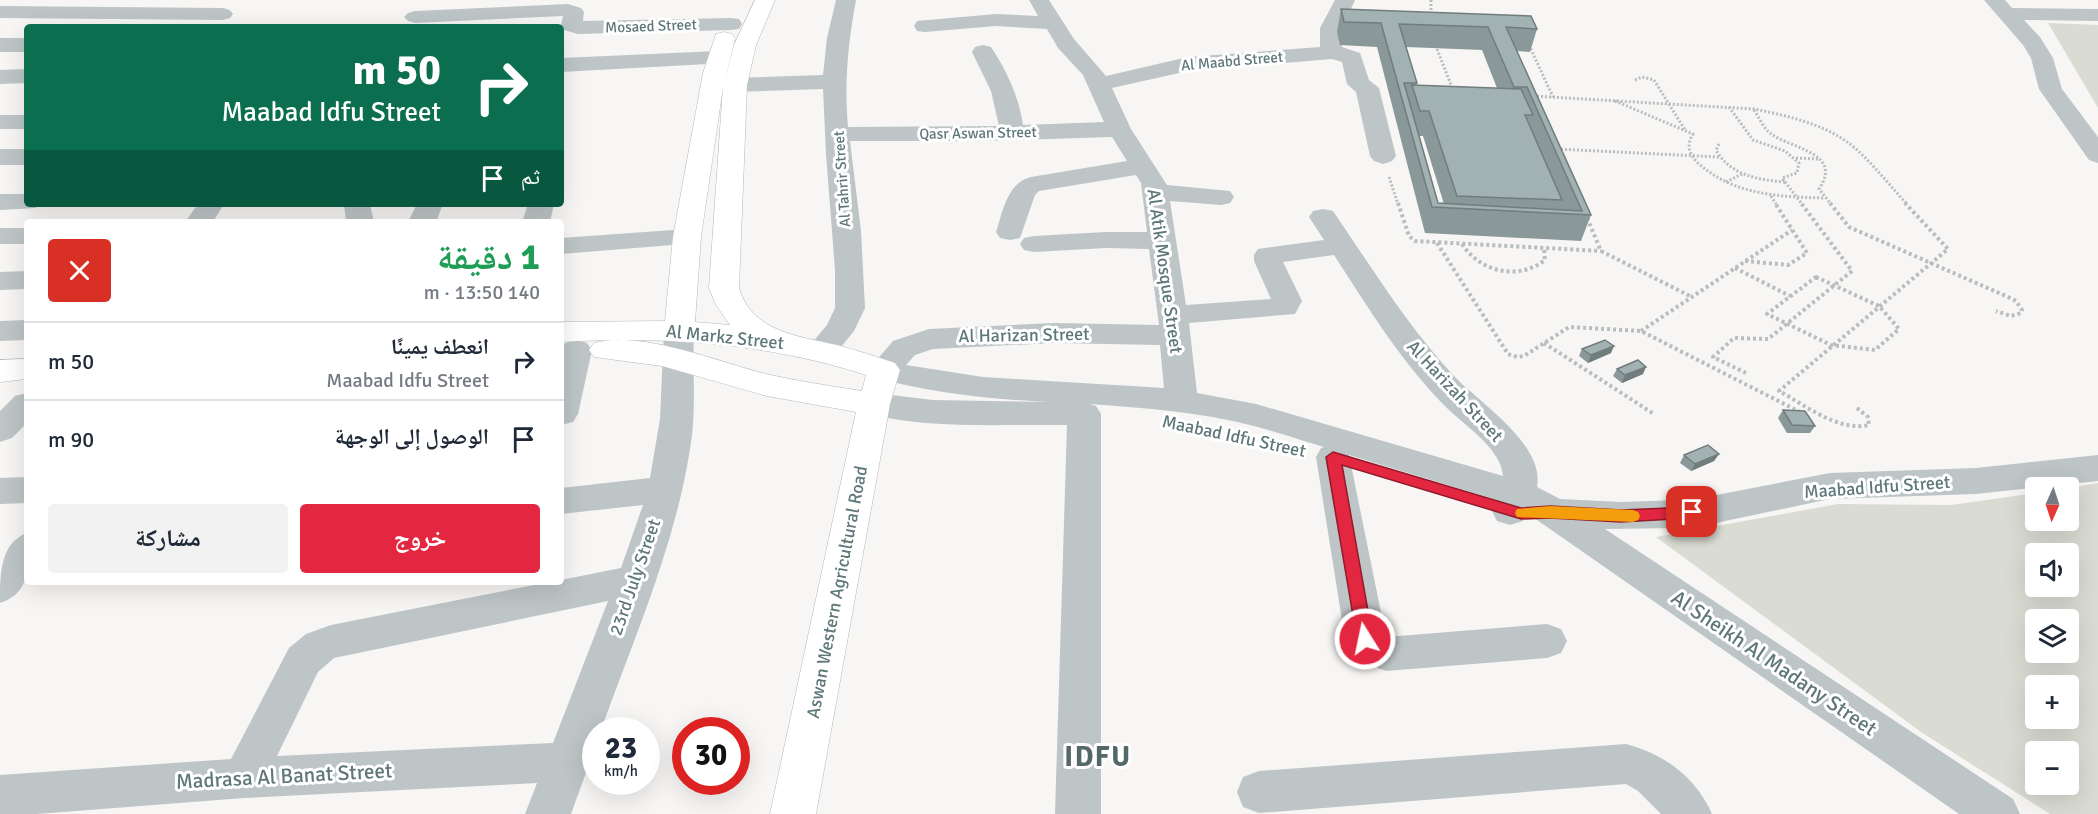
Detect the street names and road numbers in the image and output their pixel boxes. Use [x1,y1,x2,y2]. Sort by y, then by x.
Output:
street label: Mosaed Street [605,15,697,37]
street label: Al Maabd Street [1180,48,1284,74]
street label: Qasr Aswan Street [919,123,1037,143]
street label: Al Tahrir Street [830,130,854,228]
street label: Al Atik Mosque Street [1143,187,1187,355]
street label: Al Markz Street [665,320,785,354]
street label: Al Harizan Street [958,323,1090,347]
street label: Al Harizah Street [1402,336,1508,446]
street label: Maabad Idfu Street [1160,410,1308,462]
street label: Aswan Western Agricultural Road [802,464,872,720]
street label: Maabad Idfu Street [1803,471,1951,503]
street label: 23rd July Street [605,516,665,638]
street label: Al Sheikh Al Madany Street [1666,584,1882,742]
street label: Madrasa Al Banat Street [175,757,393,795]

